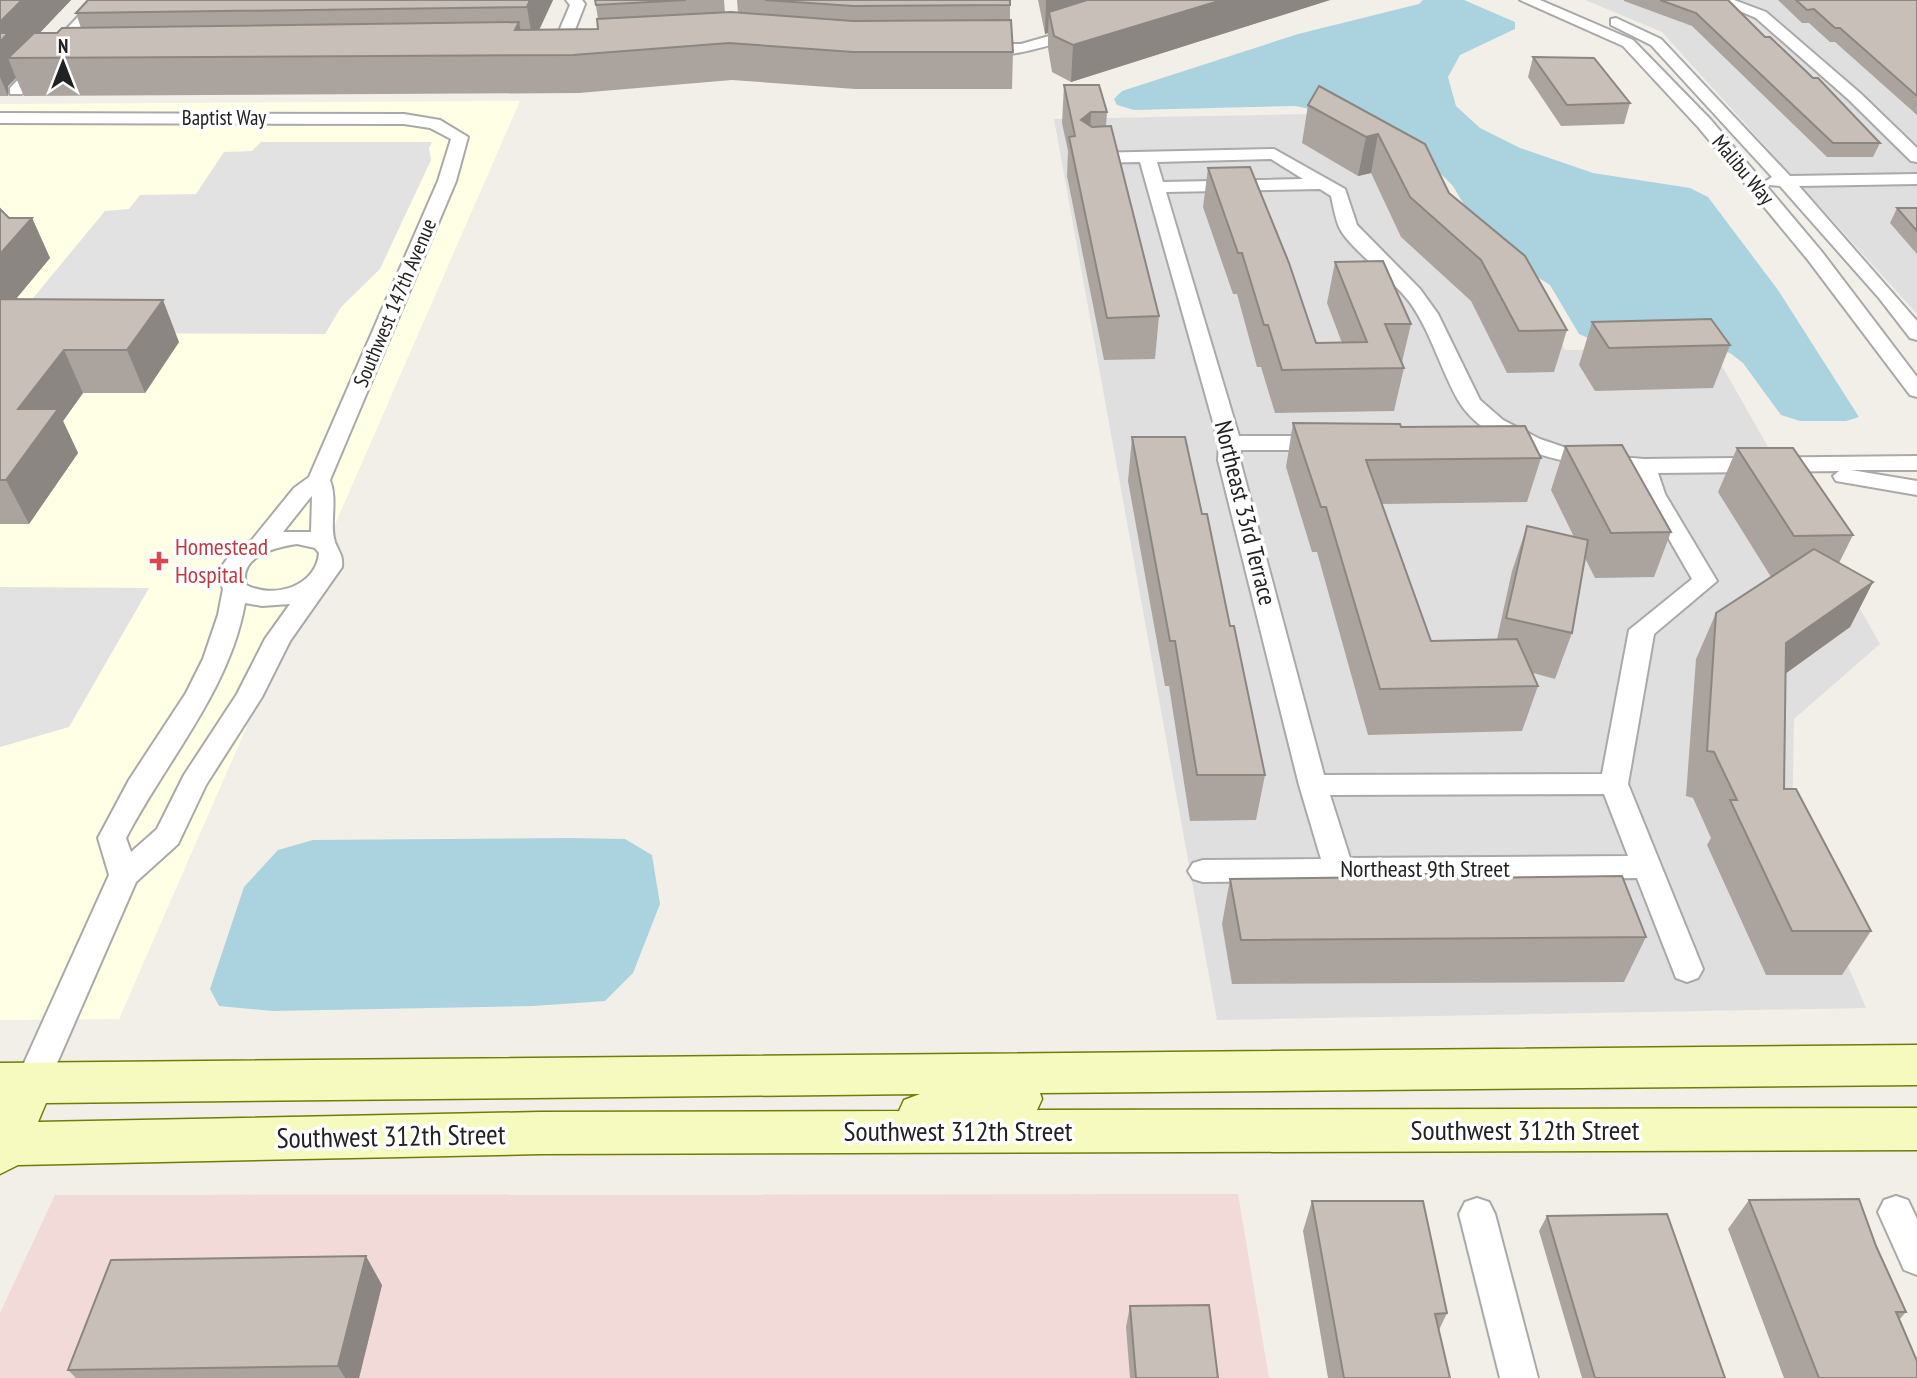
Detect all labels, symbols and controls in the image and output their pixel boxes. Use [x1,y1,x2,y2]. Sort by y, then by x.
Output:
north arrow [28,28,98,98]
text: N [58,34,68,58]
street label: Baptist Way [182,104,266,131]
street label: Malibu Way [1706,129,1781,210]
street label: Southwest 147th Avenue [347,214,442,391]
street label: Northeast 33rd Terrace [1208,417,1283,608]
place label: Homestead Hospital [175,531,268,590]
marker: Homestead Hospital [149,551,169,571]
street label: Northeast 9th Street [1340,853,1510,884]
street label: Southwest 312th Street [1411,1111,1640,1148]
street label: Southwest 312th Street [844,1112,1073,1149]
street label: Southwest 312th Street [276,1115,506,1156]

